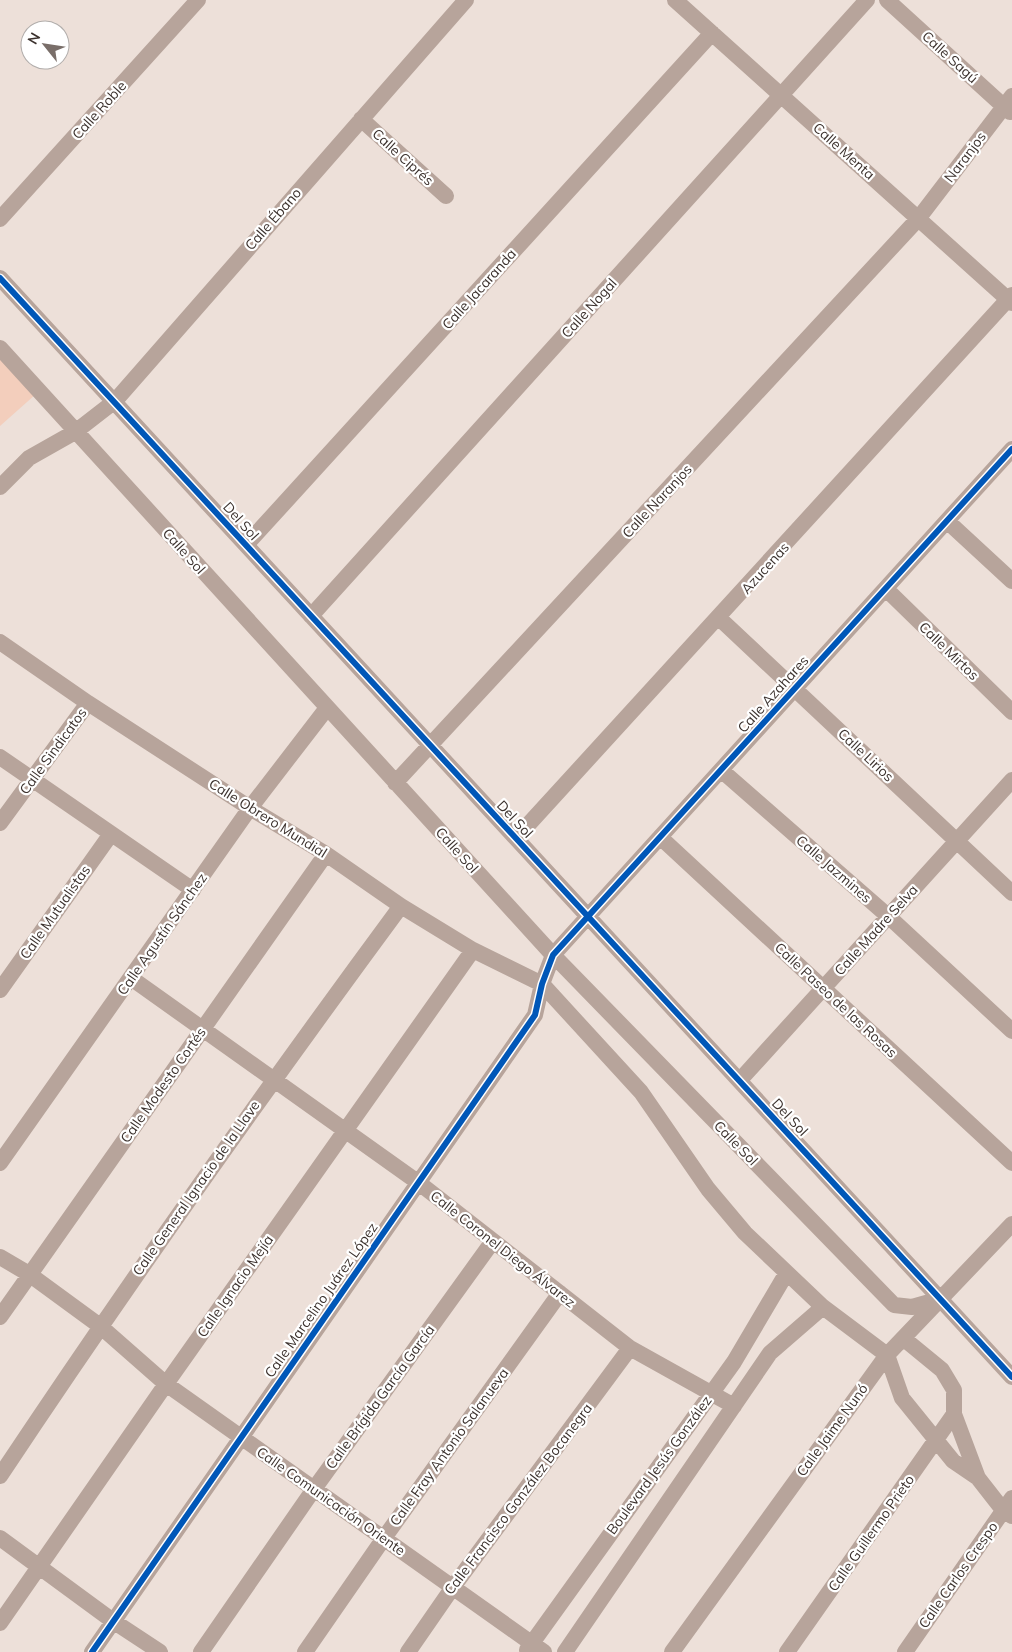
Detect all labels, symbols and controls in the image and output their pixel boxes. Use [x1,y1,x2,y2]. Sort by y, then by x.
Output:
north arrow [20,20,70,70]
street label: Calle Sagú [918,27,982,87]
text: N [23,29,44,48]
street label: Calle Roble [68,77,130,143]
street label: Calle Menta [809,119,879,183]
street label: Calle Ciprés [369,125,438,189]
street label: Naranjos [940,128,990,186]
street label: Calle Ébano [241,184,305,254]
street label: Calle Jacaranda [438,245,520,333]
street label: Calle Nogal [557,274,621,342]
street label: Calle Naranjos [618,460,696,542]
street label: Del Sol [219,498,263,544]
street label: Calle Sol [159,524,209,578]
street label: Azucenas [737,538,793,598]
street label: Calle Mirtos [915,618,983,684]
street label: Calle Azahares [734,652,812,736]
street label: Calle Sindicatos [16,704,90,798]
street label: Calle Lirios [834,725,898,785]
street label: Calle Obrero Mundial [206,774,330,862]
street label: Del Sol [493,796,537,842]
street label: Calle Sol [432,823,482,877]
street label: Calle Jazmines [792,831,876,907]
street label: Calle Mutualistas [16,861,94,963]
street label: Calle Agustín Sánchez [113,870,211,998]
street label: Calle Madre Selva [830,881,922,979]
street label: Calle Paseo de las Rosas [771,939,901,1061]
street label: Calle Modesto Cortés [116,1024,210,1146]
street label: Del Sol [768,1094,812,1140]
street label: Calle General Ignacio de la Llave [129,1097,263,1279]
street label: Calle Sol [710,1117,762,1169]
street label: Calle Coronel Diego Álvarez [427,1187,579,1311]
street label: Calle Marcelino Juárez López [260,1219,382,1381]
street label: Calle Ignacio Mejía [193,1231,277,1341]
street label: Calle Brígida García García [322,1321,438,1473]
street label: Calle Fray Antonio Salanueva [386,1365,512,1529]
street label: Calle Jaime Nunó [792,1380,872,1480]
street label: Boulevard Jesús González [603,1392,715,1538]
street label: Calle Francisco González Bocanegra [440,1400,596,1598]
street label: Calle Comunicación Oriente [253,1443,409,1559]
street label: Calle Guillermo Prieto [824,1471,918,1595]
street label: Calle Carlos Crespo [915,1518,1001,1632]

